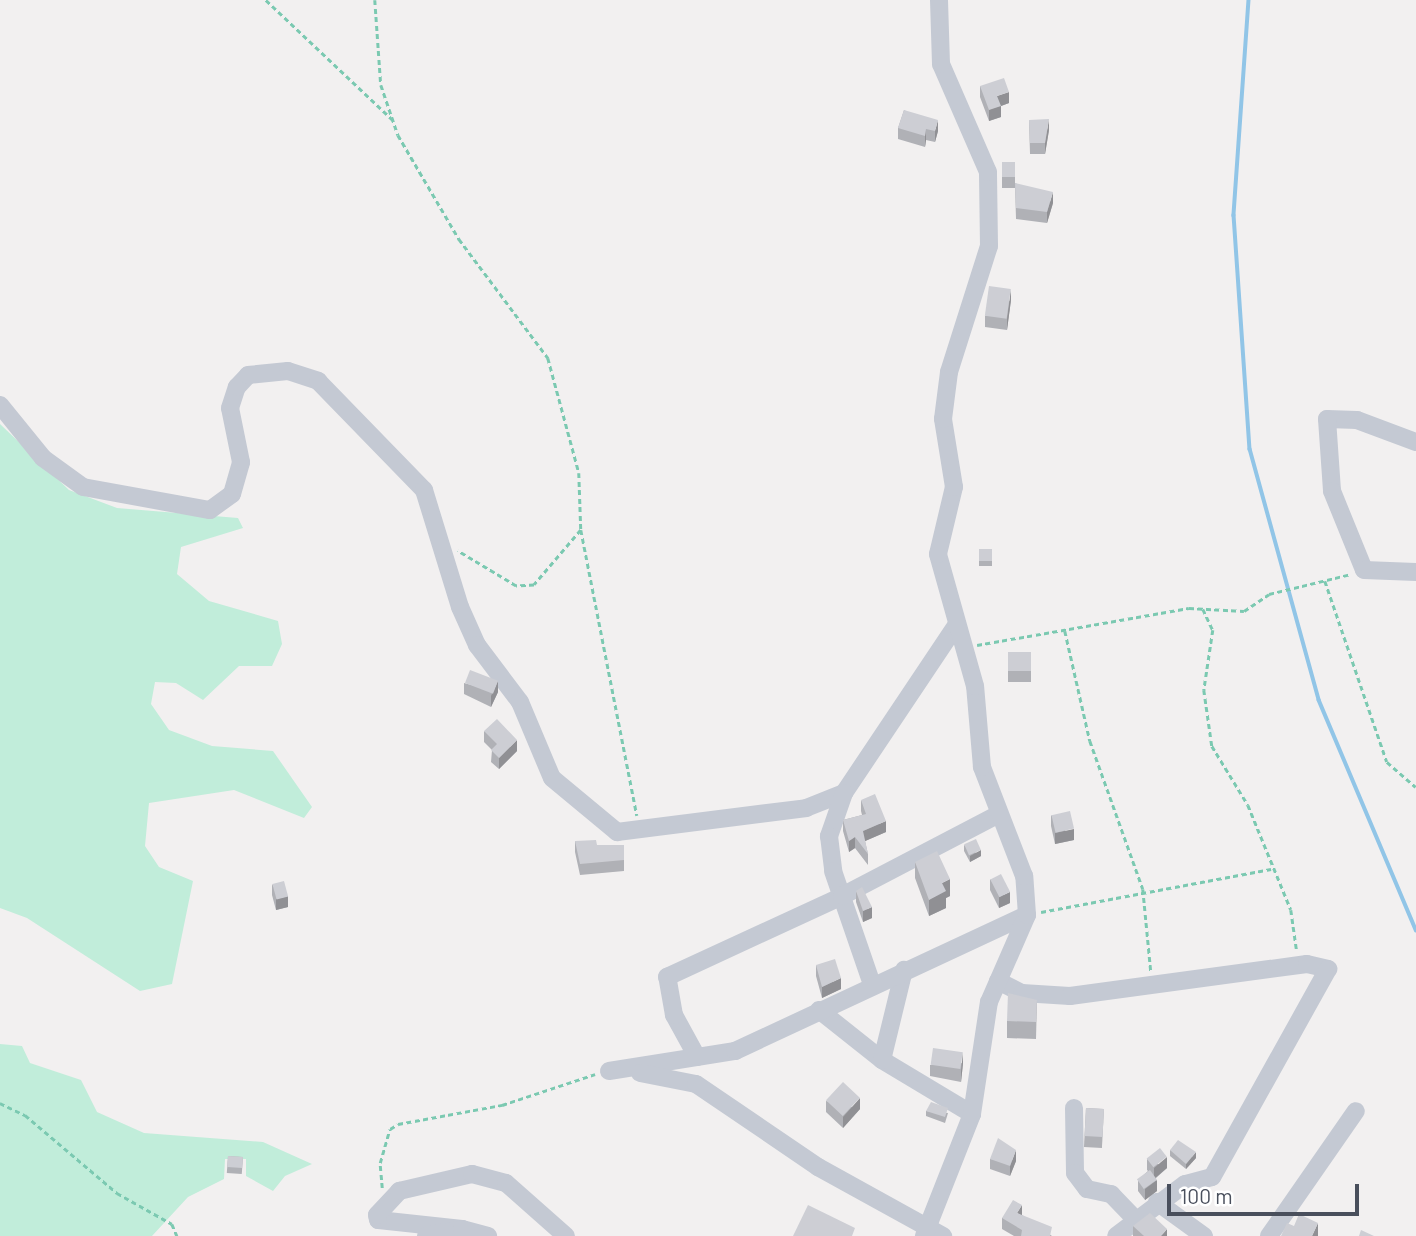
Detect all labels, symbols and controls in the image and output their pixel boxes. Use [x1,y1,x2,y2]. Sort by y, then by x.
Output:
scale bar [1171,1170,1364,1214]
text: 100 m [1180,1183,1233,1208]

